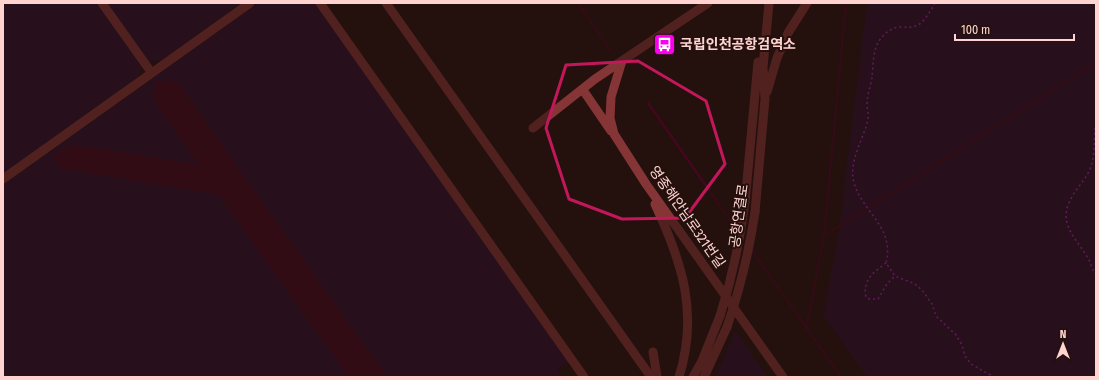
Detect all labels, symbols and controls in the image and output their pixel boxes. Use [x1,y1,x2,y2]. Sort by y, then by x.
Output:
scale bar [955,16,1074,42]
text: 100 m [961,23,990,37]
bus stop icon: 국립인천공항검역소 [651,31,677,57]
place label: 국립인천공항검역소 [680,36,796,53]
street label: 영종해안남로321번길 [645,163,729,271]
street label: 공항연결로 [726,183,752,249]
north arrow [1043,324,1083,364]
text: N [1060,328,1066,341]

